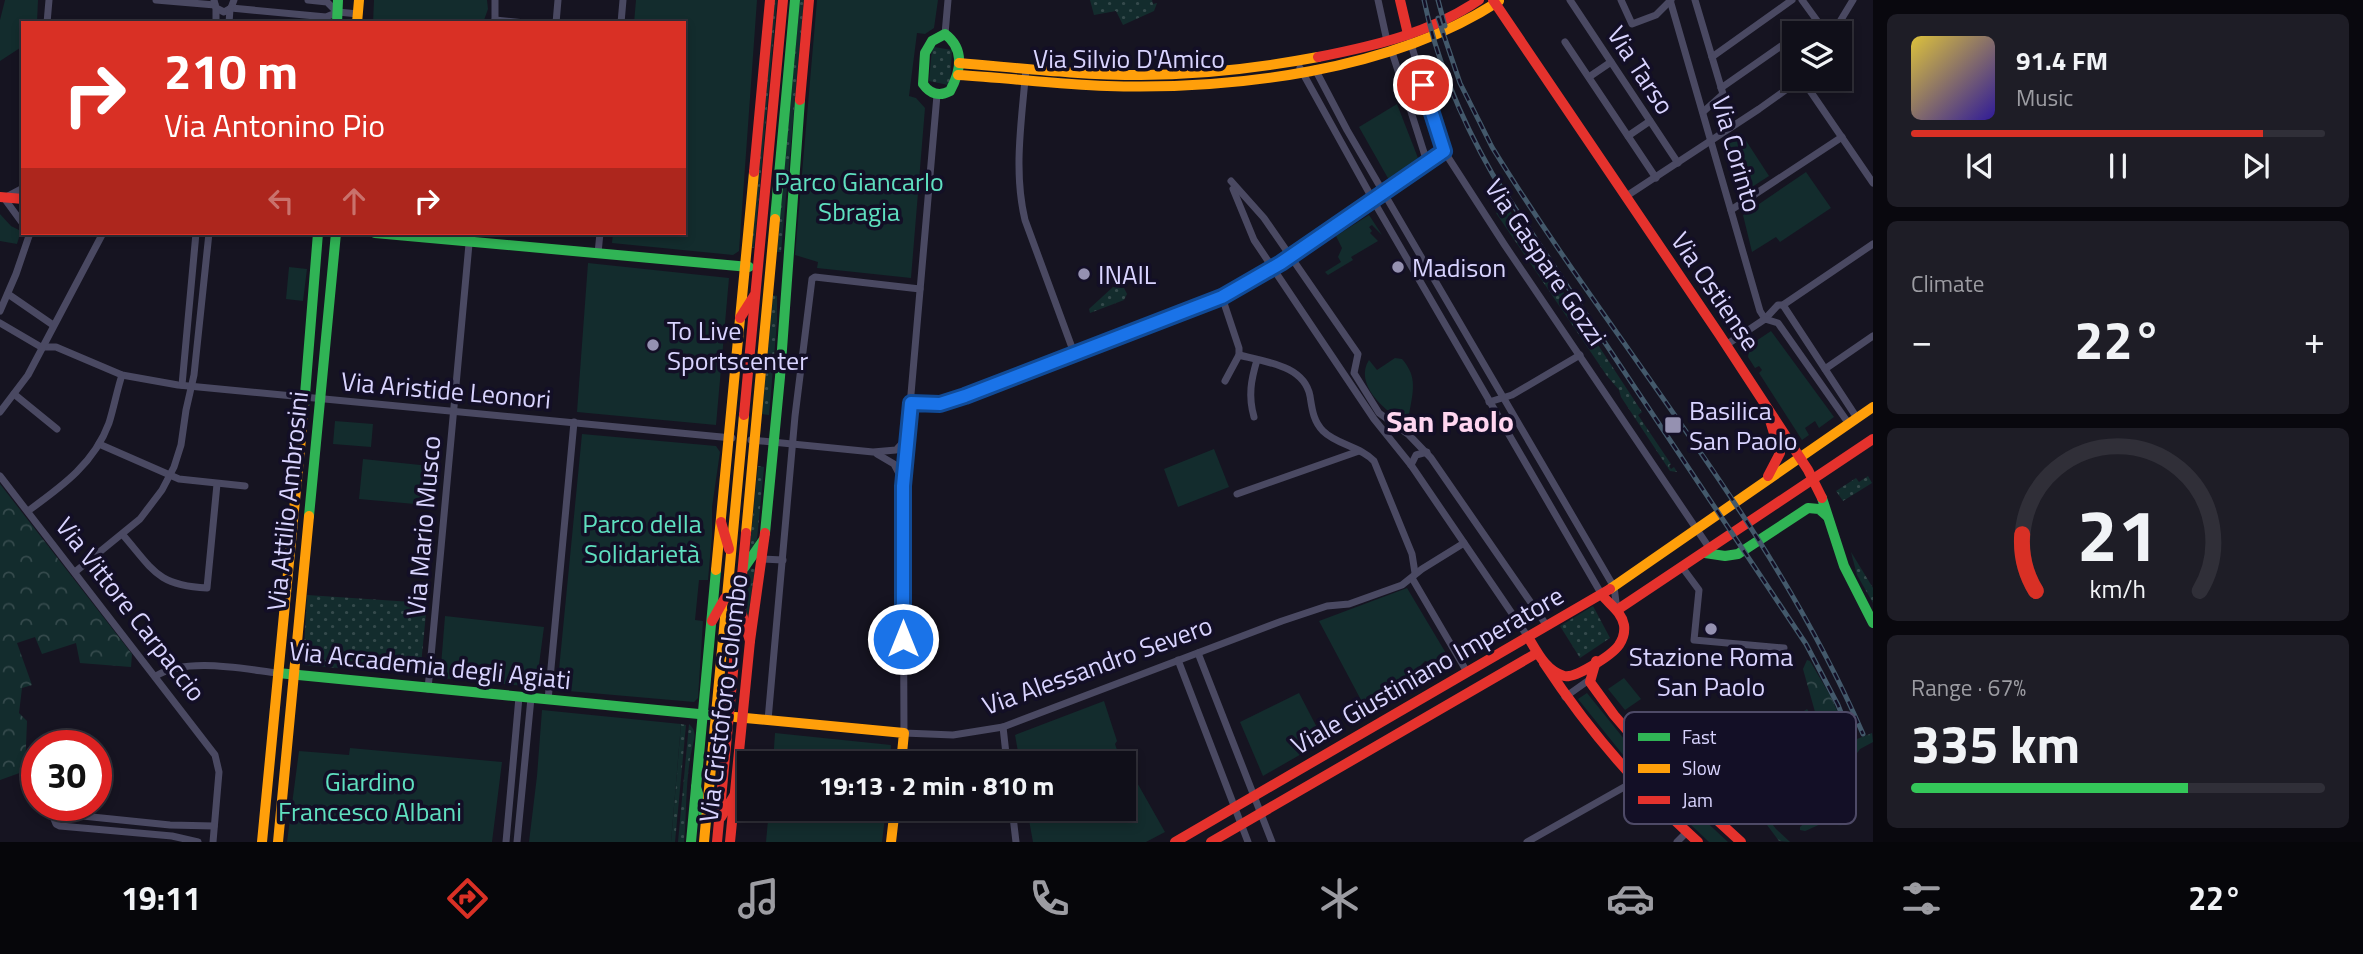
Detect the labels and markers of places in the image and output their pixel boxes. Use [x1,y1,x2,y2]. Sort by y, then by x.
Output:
pin [1393,55,1453,115]
place label: Madison [1412,248,1506,287]
place label: INAIL [1098,255,1157,294]
marker: Madison [1390,259,1406,275]
marker: INAIL [1076,266,1092,282]
place label: To Live Sportscenter [667,311,808,380]
marker: To Live Sportscenter [645,337,661,353]
place label: Basilica San Paolo [1689,391,1798,460]
marker: Basilica San Paolo [1663,415,1683,435]
marker: Stazione Roma San Paolo [1703,621,1719,637]
place label: Stazione Roma San Paolo [1629,637,1793,706]

